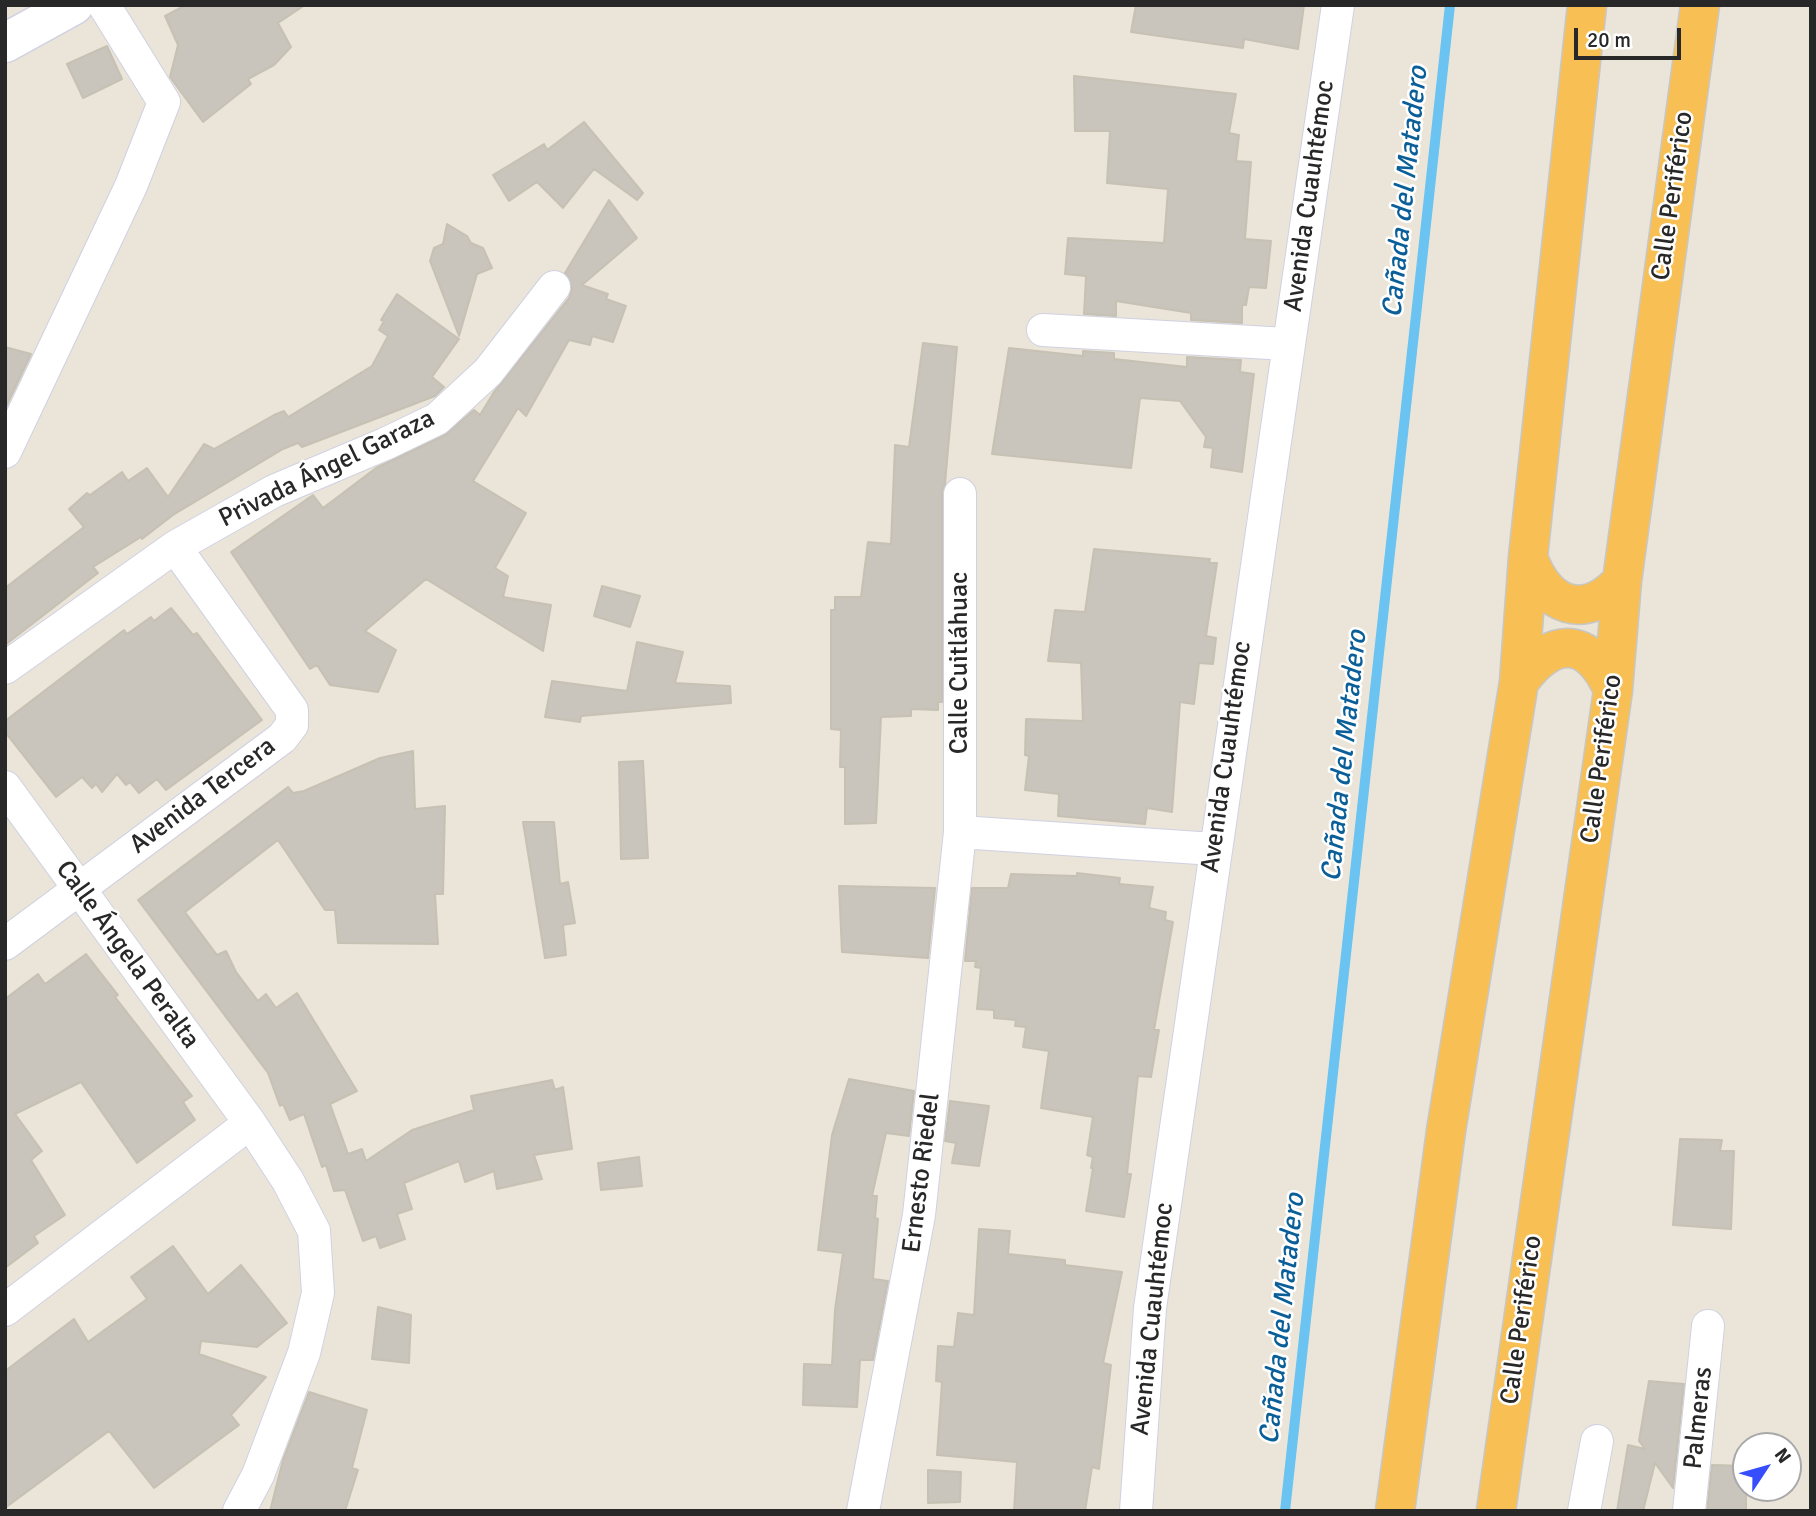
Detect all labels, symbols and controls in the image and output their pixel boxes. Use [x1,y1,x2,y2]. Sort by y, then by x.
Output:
scale bar [1578,14,1685,58]
text: 20 m [1587,27,1631,53]
water label: Cañada del Matadero [1376,65,1436,319]
street label: Avenida Cuauhtémoc [1278,78,1342,314]
street label: Calle Periférico [1646,110,1700,282]
street label: Privada Ángel Garaza [214,403,440,535]
street label: Calle Cuitláhuac [944,572,976,754]
water label: Cañada del Matadero [1315,629,1375,883]
street label: Avenida Cuauhtémoc [1195,639,1259,875]
street label: Calle Periférico [1575,673,1629,845]
street label: Avenida Tercera [124,731,282,861]
street label: Calle Ángela Peralta [48,855,206,1055]
street label: Ernesto Riedel [897,1091,947,1255]
water label: Cañada del Matadero [1253,1192,1313,1446]
street label: Avenida Cuauhtémoc [1125,1201,1181,1437]
street label: Calle Periférico [1495,1234,1549,1406]
street label: Palmeras [1678,1365,1720,1471]
north arrow [1732,1432,1802,1502]
text: N [1769,1443,1796,1468]

